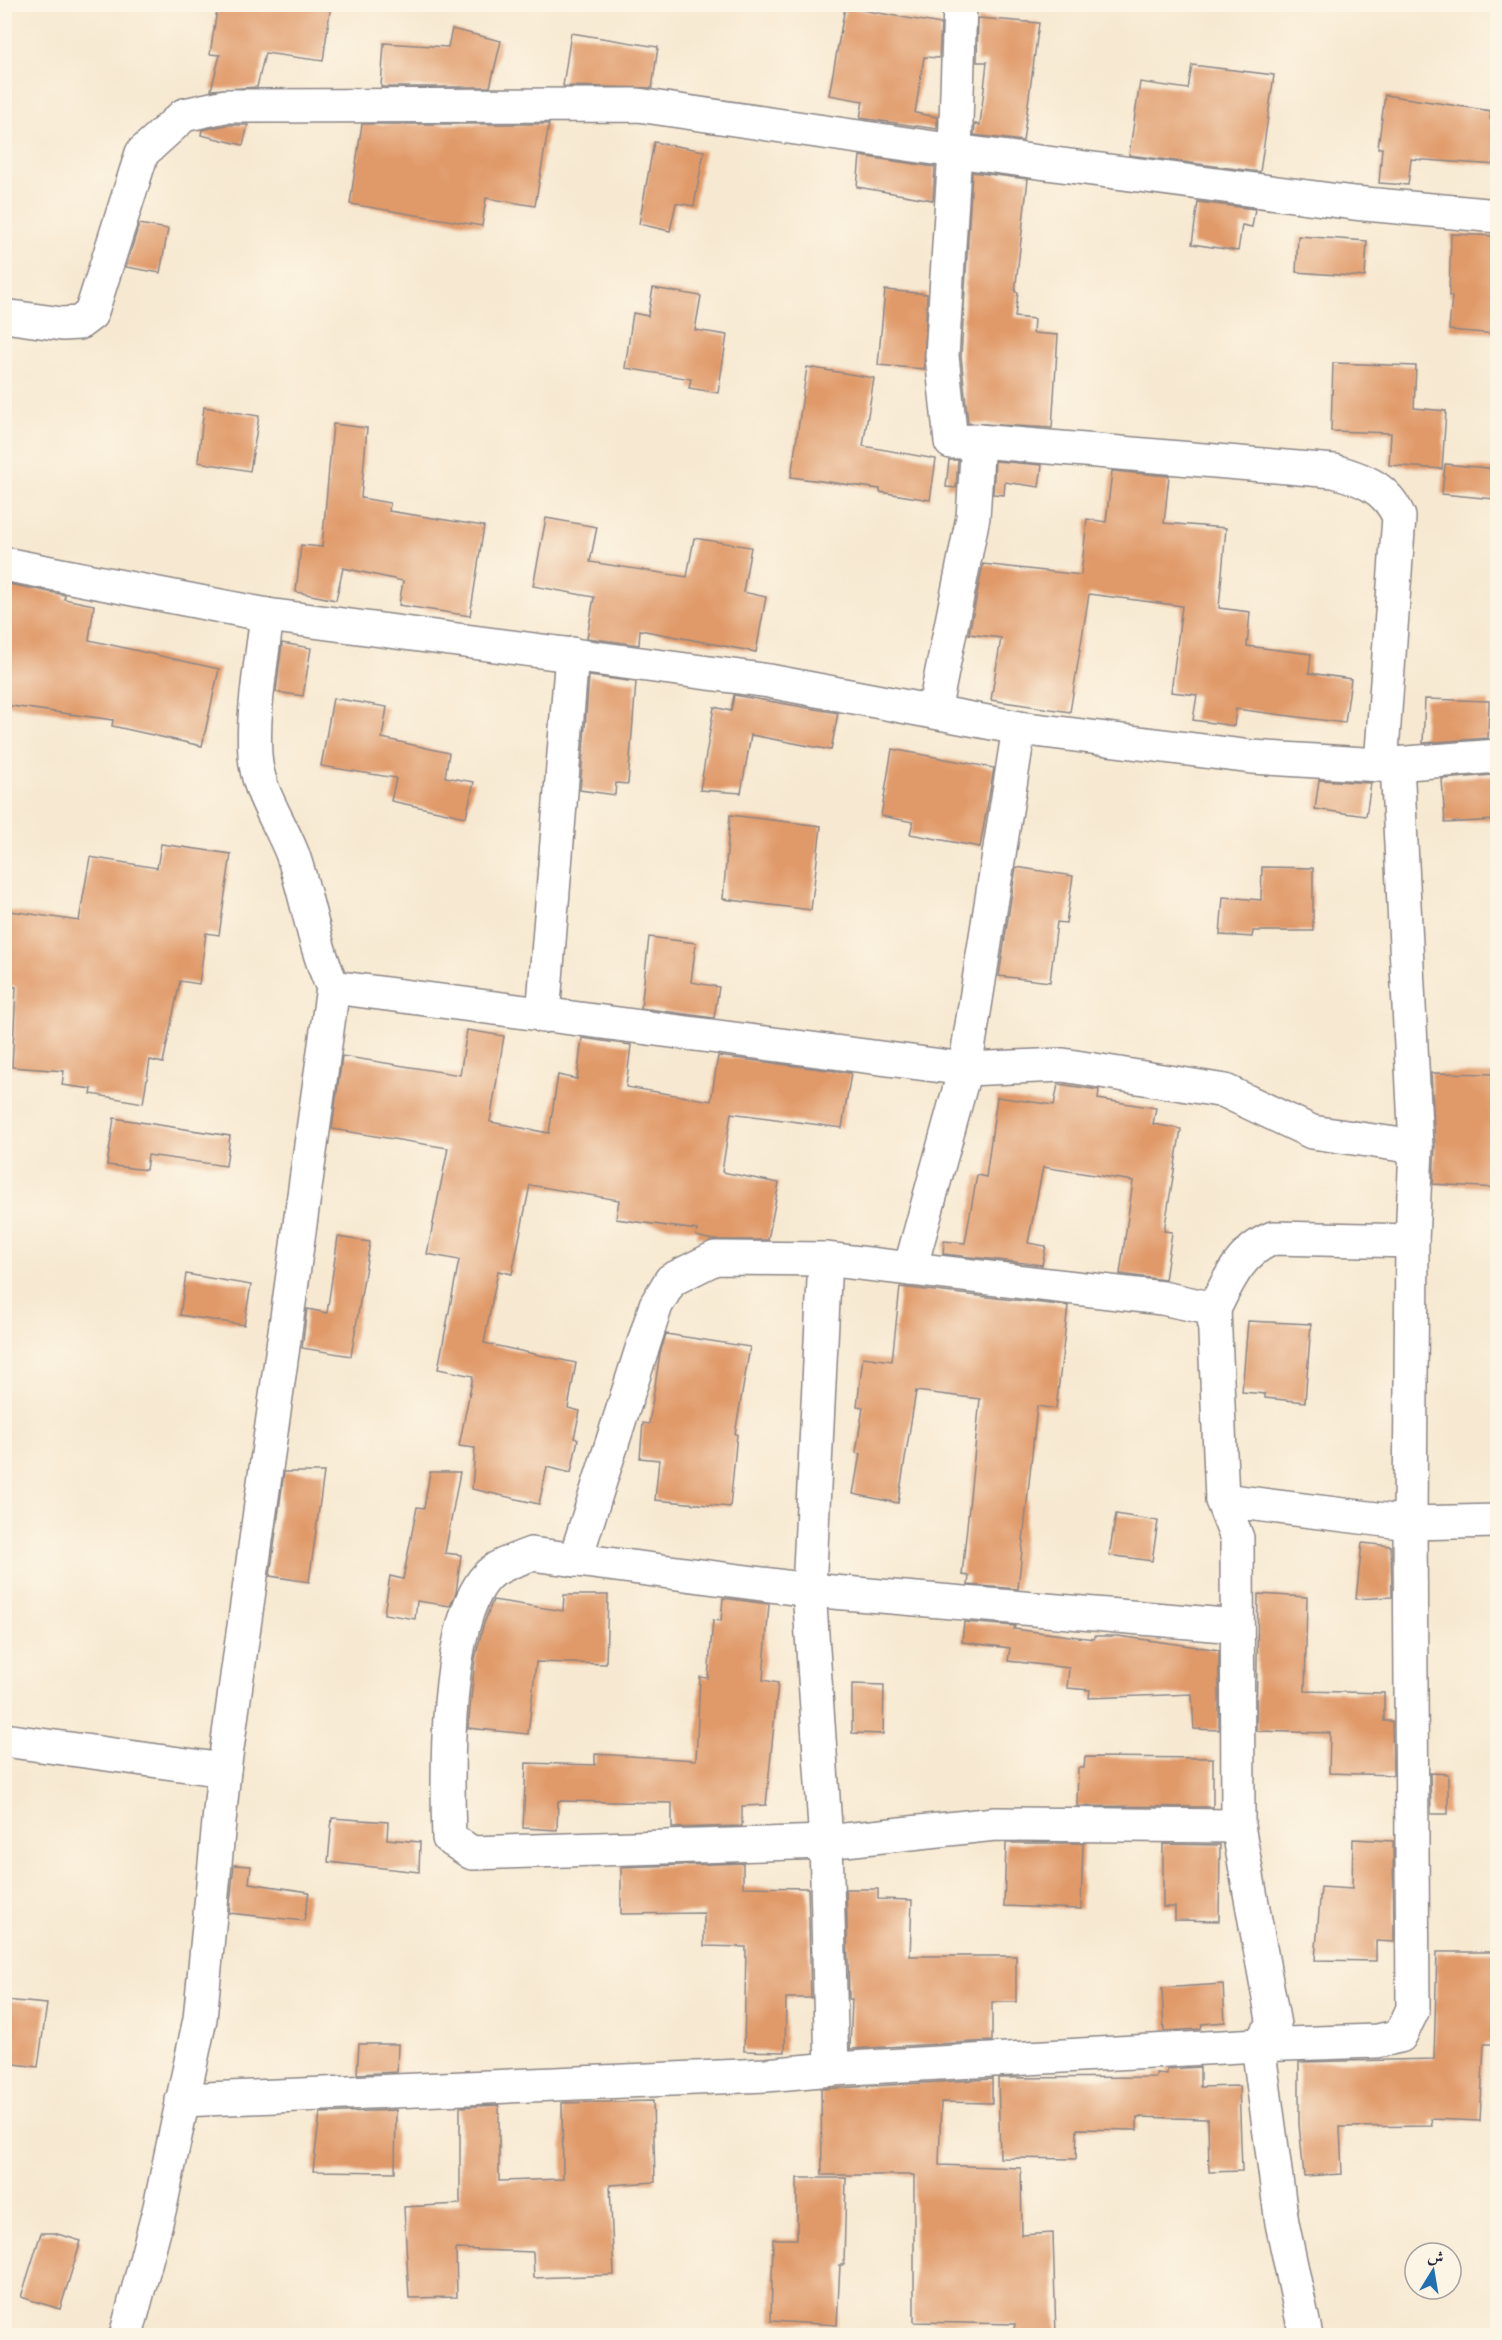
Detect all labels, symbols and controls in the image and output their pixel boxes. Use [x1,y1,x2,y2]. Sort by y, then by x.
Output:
north arrow [1403,2241,1463,2301]
text: ش [1426,2246,1445,2269]

